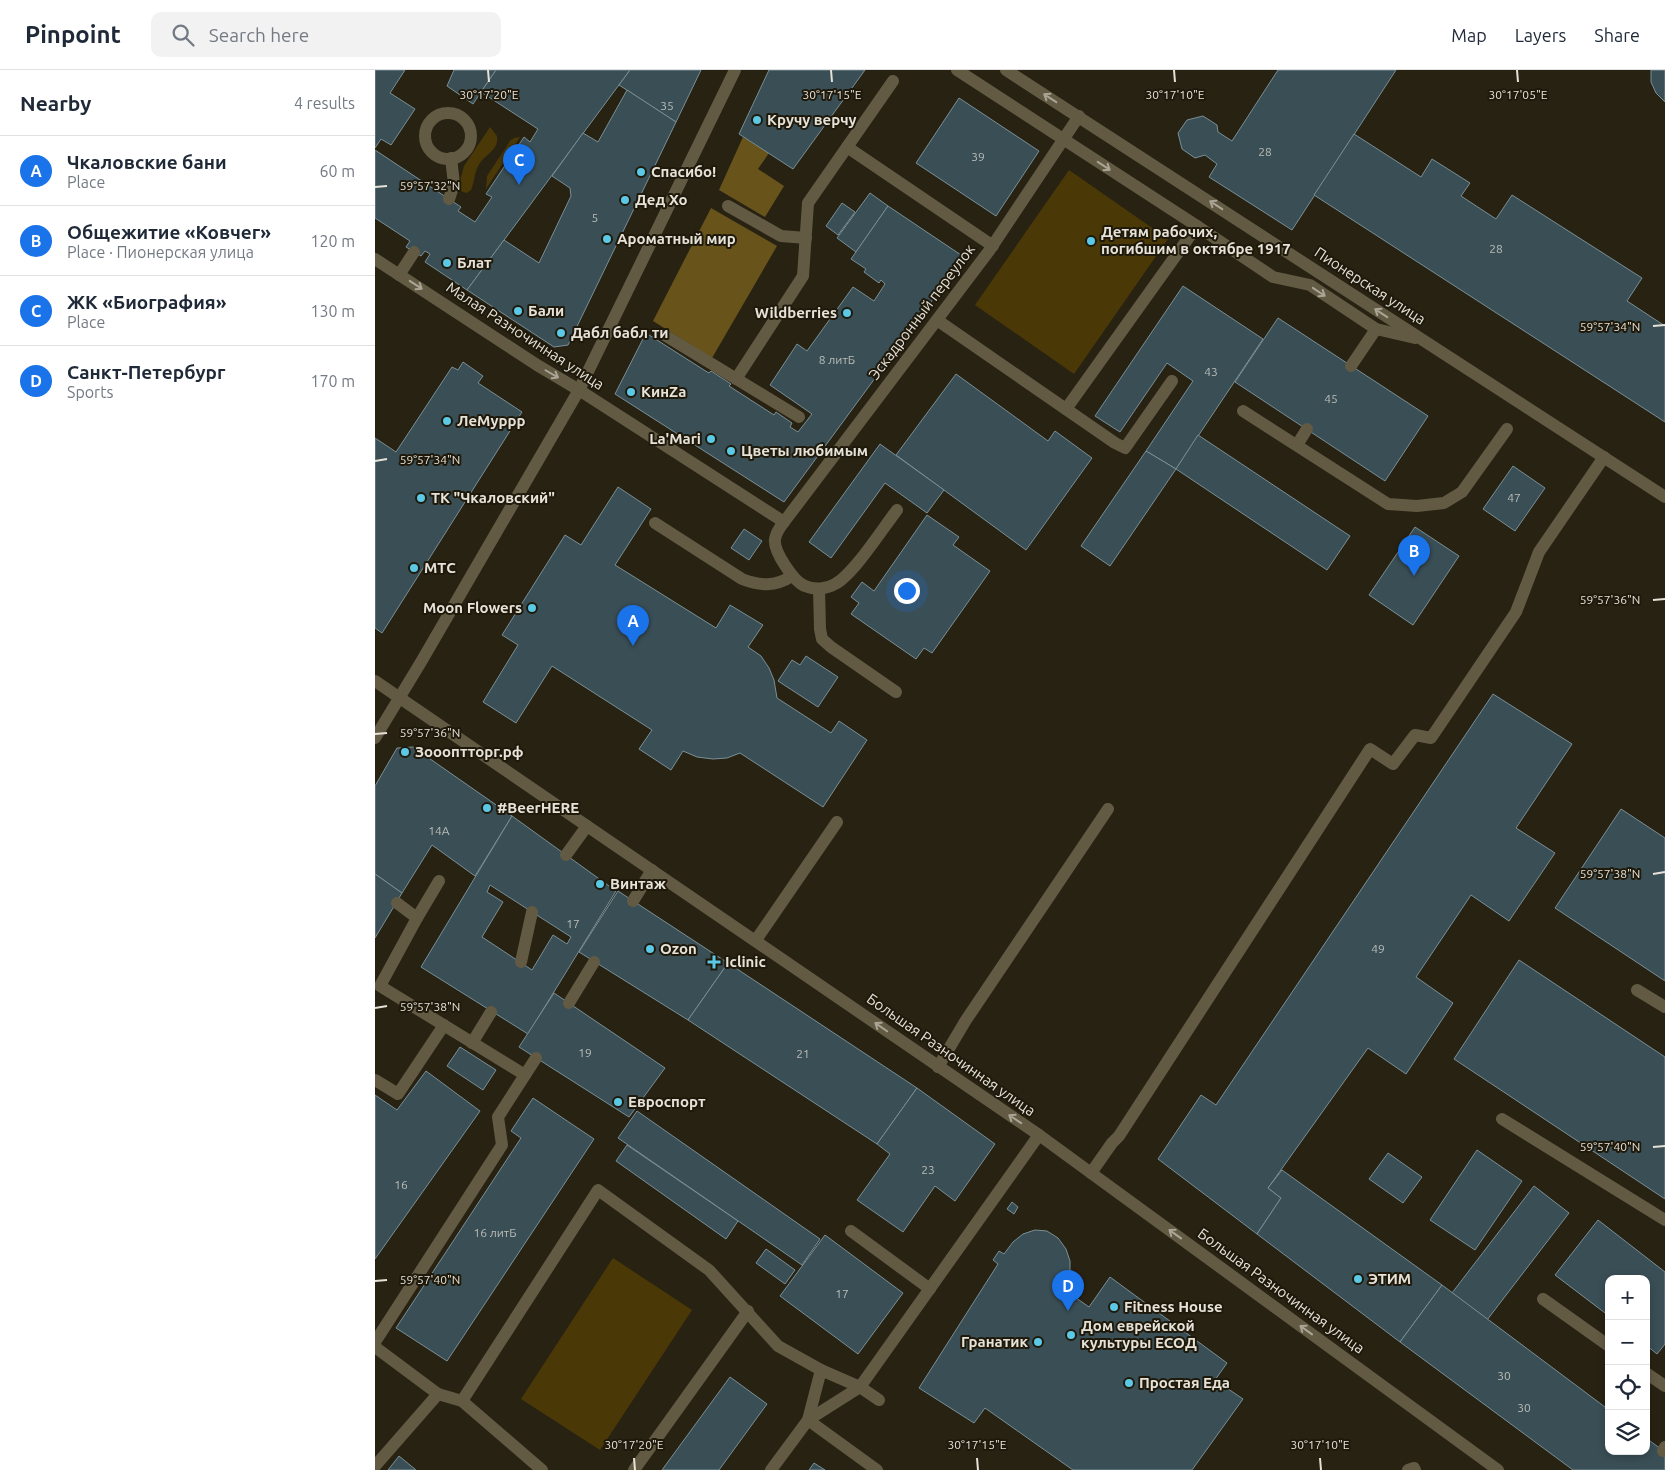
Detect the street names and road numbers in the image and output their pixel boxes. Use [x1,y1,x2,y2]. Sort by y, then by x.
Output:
street label: Эскадронный переулок [865,240,978,383]
street label: Пионерская улица [1312,243,1429,328]
street label: Малая Разночинная улица [443,278,607,393]
street label: Большая Разночинная улица [864,990,1039,1119]
street label: Большая Разночинная улица [1195,1224,1368,1357]

